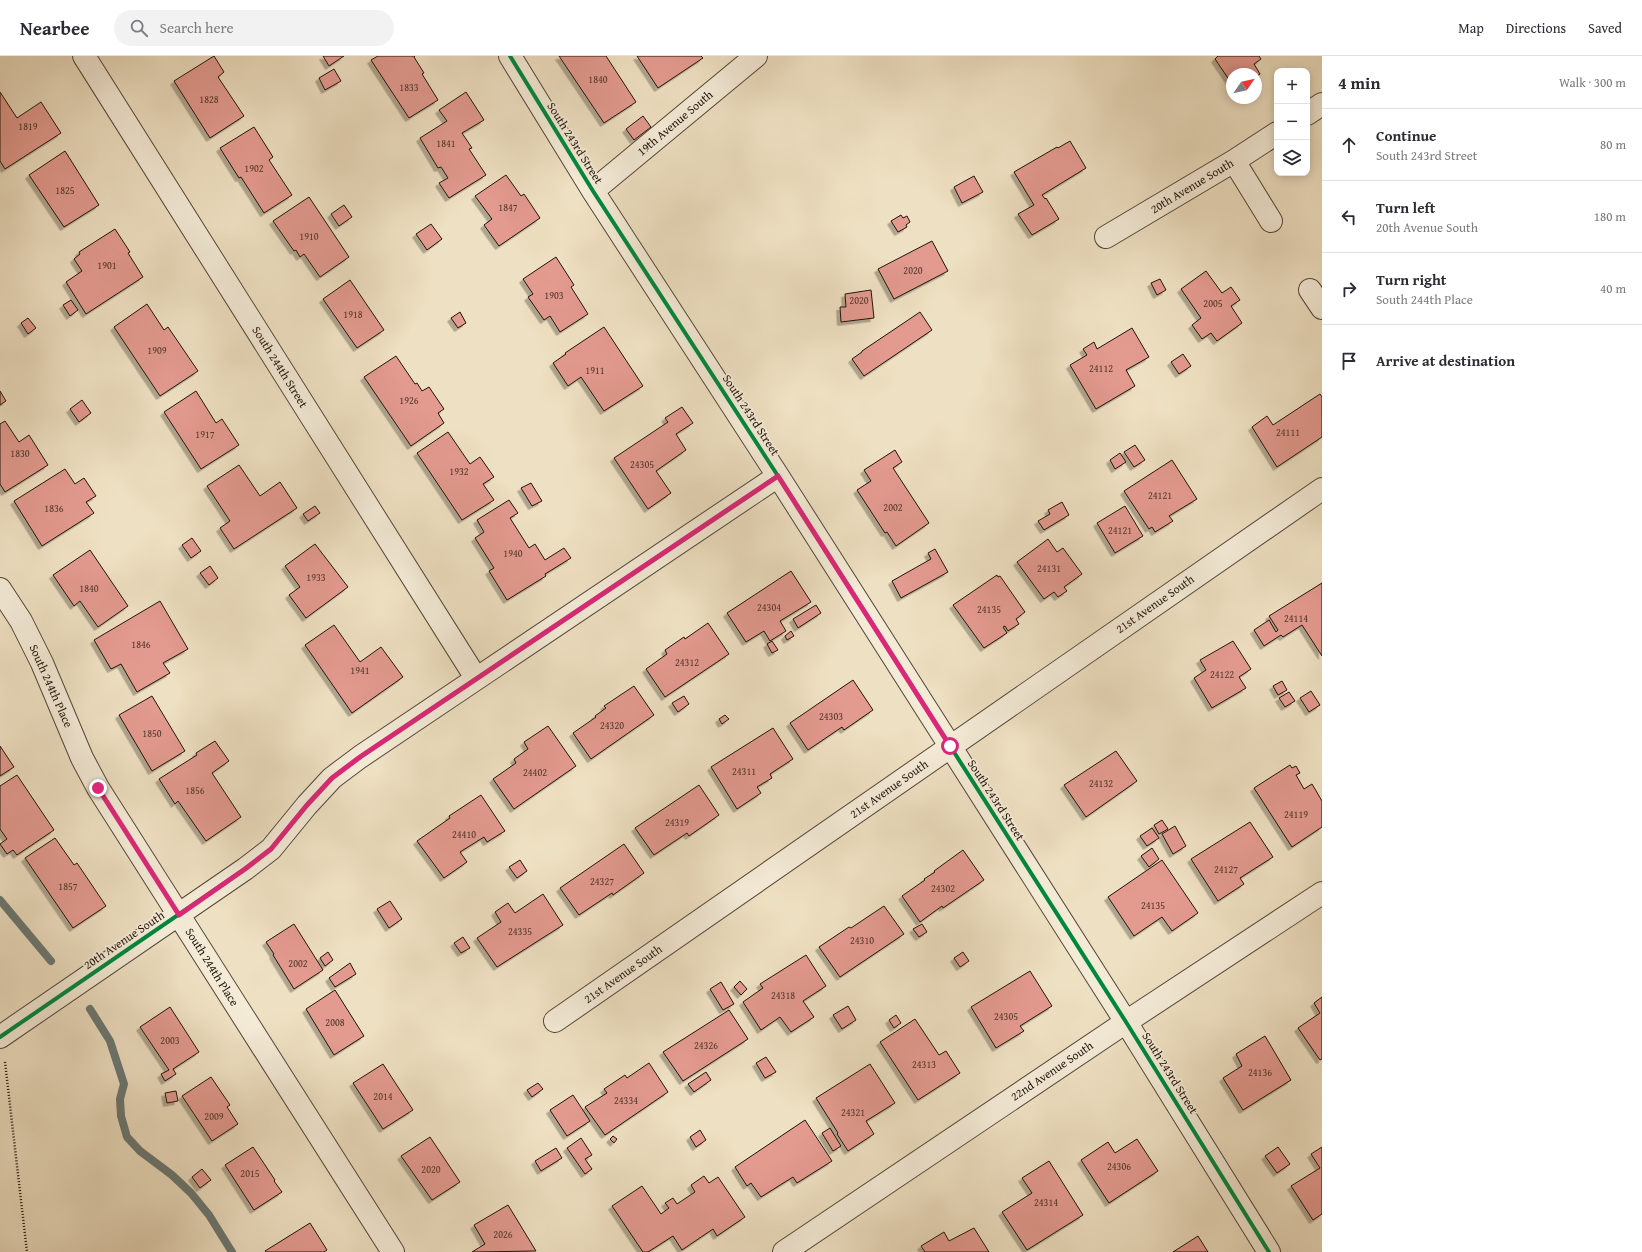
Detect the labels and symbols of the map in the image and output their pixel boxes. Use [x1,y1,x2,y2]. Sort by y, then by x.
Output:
north arrow [1226,68,1262,104]
house number: 1840 [588,72,608,87]
house number: 1833 [399,80,419,95]
street label: 19th Avenue South [633,86,716,159]
house number: 1828 [199,92,219,107]
street label: South 243rd Street [543,99,608,188]
house number: 1819 [18,119,38,134]
house number: 1841 [436,136,456,151]
street label: 20th Avenue South [1147,154,1237,217]
house number: 1902 [244,161,264,176]
house number: 1825 [55,183,75,198]
house number: 1847 [498,200,518,215]
house number: 1910 [299,229,319,244]
house number: 1901 [97,258,117,273]
house number: 2020 [903,263,923,278]
house number: 1903 [544,288,564,303]
house number: 2020 [849,293,869,308]
house number: 2005 [1203,296,1223,311]
house number: 1918 [343,307,363,322]
street label: South 244th Street [248,323,313,411]
house number: 1909 [147,343,167,358]
house number: 24112 [1089,361,1113,376]
house number: 1911 [585,363,605,378]
street label: South 243rd Street [719,371,784,459]
house number: 1926 [399,393,419,408]
house number: 24111 [1276,425,1300,440]
house number: 1917 [195,427,215,442]
house number: 1830 [10,446,30,461]
house number: 24305 [630,457,654,472]
house number: 1932 [449,464,469,479]
house number: 24121 [1148,488,1172,503]
house number: 2002 [883,500,903,515]
house number: 1836 [44,501,64,516]
house number: 24121 [1108,523,1132,538]
house number: 1940 [503,546,523,561]
house number: 24131 [1037,561,1061,576]
house number: 1933 [306,570,326,585]
street label: 21st Avenue South [1112,570,1198,637]
house number: 1840 [79,581,99,596]
house number: 24304 [757,600,781,615]
house number: 24135 [977,602,1001,617]
house number: 24114 [1284,611,1308,626]
house number: 1846 [131,637,151,652]
street label: South 244th Place [25,641,78,730]
house number: 24312 [675,655,699,670]
house number: 1941 [350,663,370,678]
house number: 24122 [1210,667,1234,682]
house number: 24303 [819,709,843,724]
house number: 24320 [600,718,624,733]
house number: 1850 [142,726,162,741]
route start [941,737,959,755]
street label: 21st Avenue South [846,755,932,822]
street label: South 243rd Street [964,756,1029,844]
house number: 24311 [732,764,756,779]
house number: 24402 [523,765,547,780]
house number: 24132 [1089,776,1113,791]
route end [89,779,107,797]
house number: 1856 [185,783,205,798]
house number: 24119 [1284,807,1308,822]
house number: 24319 [665,815,689,830]
house number: 24410 [452,827,476,842]
house number: 24127 [1214,862,1238,877]
house number: 24327 [590,874,614,889]
house number: 1857 [58,879,78,894]
house number: 24302 [931,881,955,896]
house number: 24135 [1141,898,1165,913]
street label: 20th Avenue South [80,906,168,973]
street label: South 244th Place [182,924,244,1009]
house number: 24335 [508,924,532,939]
house number: 24310 [850,933,874,948]
street label: 21st Avenue South [580,940,666,1007]
house number: 2002 [288,956,308,971]
house number: 24318 [771,988,795,1003]
house number: 24305 [994,1009,1018,1024]
house number: 2008 [325,1015,345,1030]
street label: South 243rd Street [1138,1029,1203,1118]
house number: 2003 [160,1033,180,1048]
street label: 22nd Avenue South [1007,1036,1097,1105]
house number: 24326 [694,1038,718,1053]
house number: 24313 [912,1057,936,1072]
house number: 24136 [1248,1065,1272,1080]
house number: 2014 [373,1089,393,1104]
house number: 24334 [614,1093,638,1108]
house number: 24321 [841,1105,865,1120]
house number: 2009 [204,1109,224,1124]
house number: 24306 [1107,1159,1131,1174]
house number: 2020 [421,1162,441,1177]
house number: 2015 [240,1166,260,1181]
house number: 24314 [1034,1195,1058,1210]
house number: 2026 [493,1227,513,1242]

